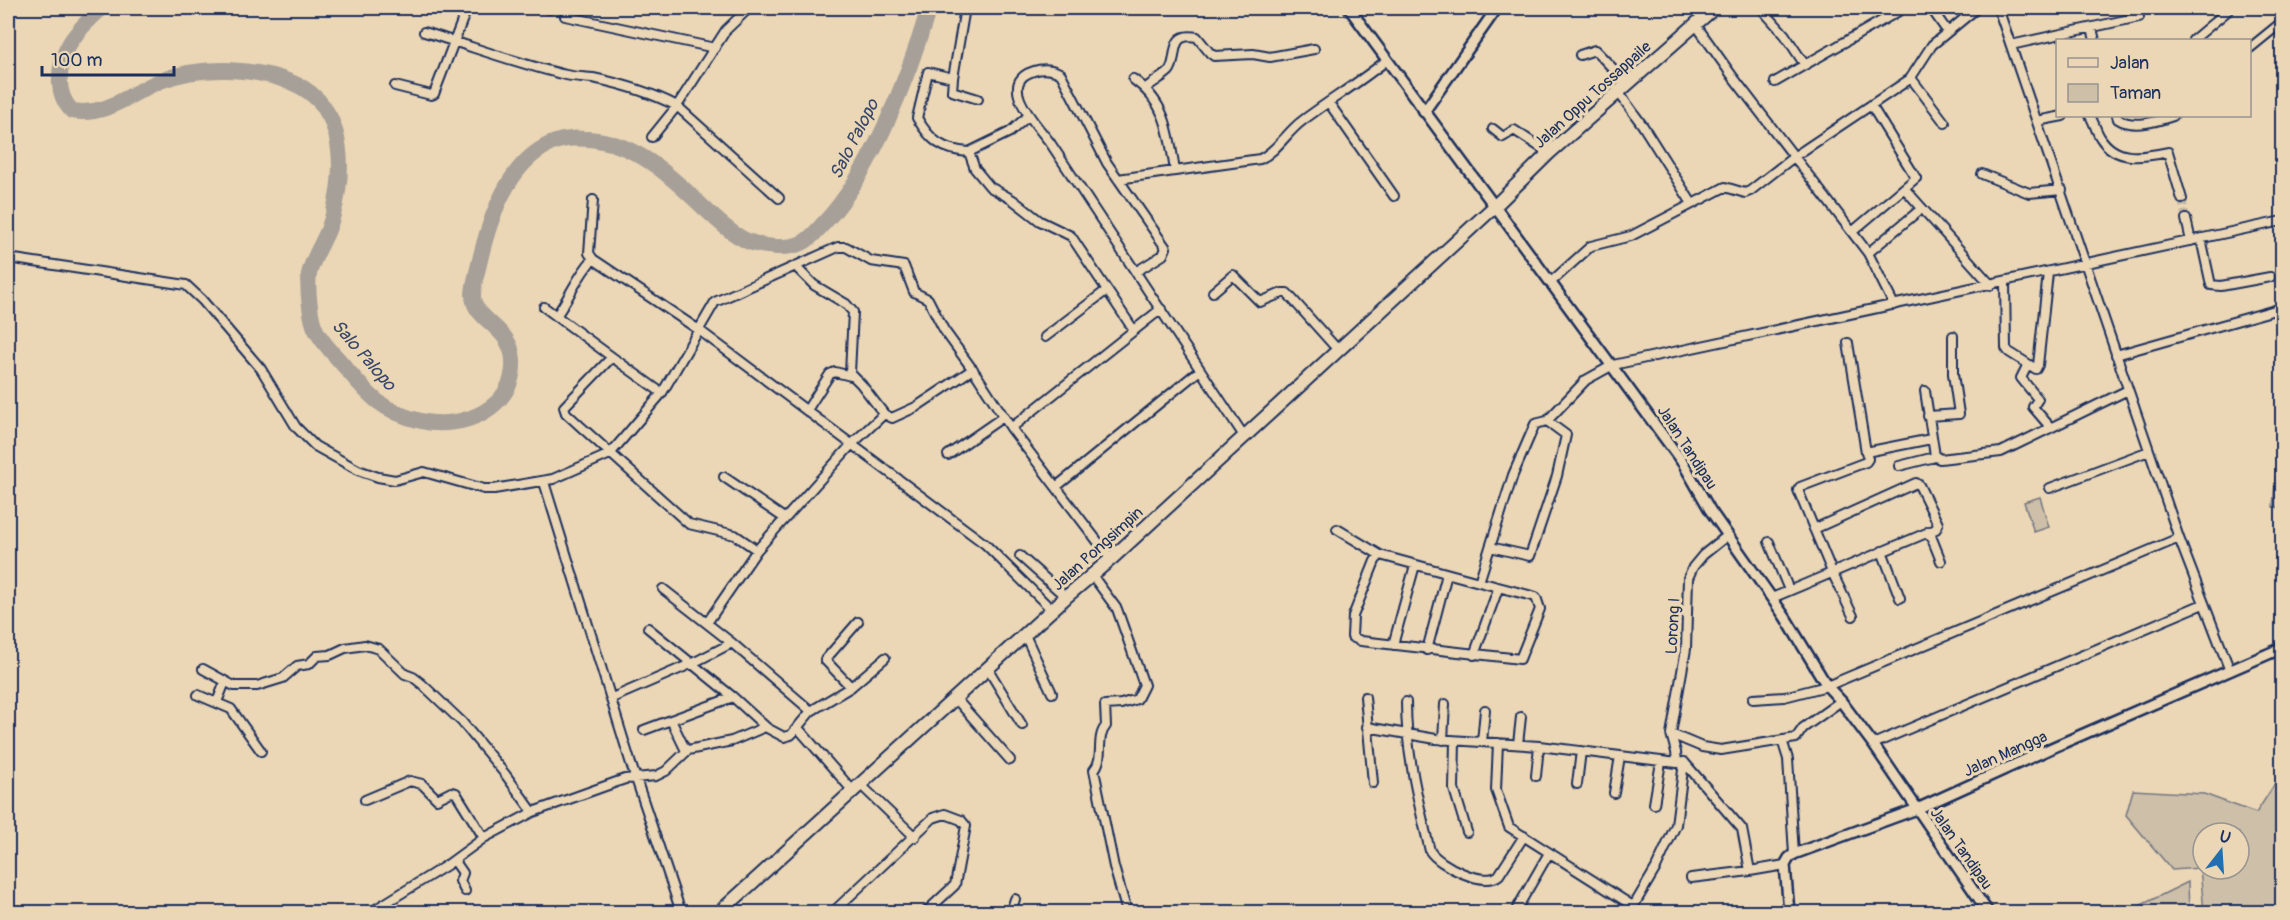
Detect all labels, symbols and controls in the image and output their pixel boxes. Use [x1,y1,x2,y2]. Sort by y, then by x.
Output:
street label: Jalan Oppu Tossappaile [1530,37,1655,153]
scale bar [42,39,174,77]
legend [2056,39,2251,117]
text: 100 m [51,49,103,72]
text: Jalan [2110,52,2149,75]
text: Taman [2110,82,2161,105]
water label: Salo Palopo [825,94,885,183]
water label: Salo Palopo [327,315,402,397]
street label: Jalan Tandipau [1653,402,1722,493]
street label: Jalan Pongsimpin [1048,503,1147,595]
street label: Lorong I [1662,597,1684,655]
street label: Jalan Mangga [1960,727,2050,781]
street label: Jalan Tandipau [1926,804,1997,894]
north arrow [2191,821,2251,881]
text: U [2217,827,2233,849]

